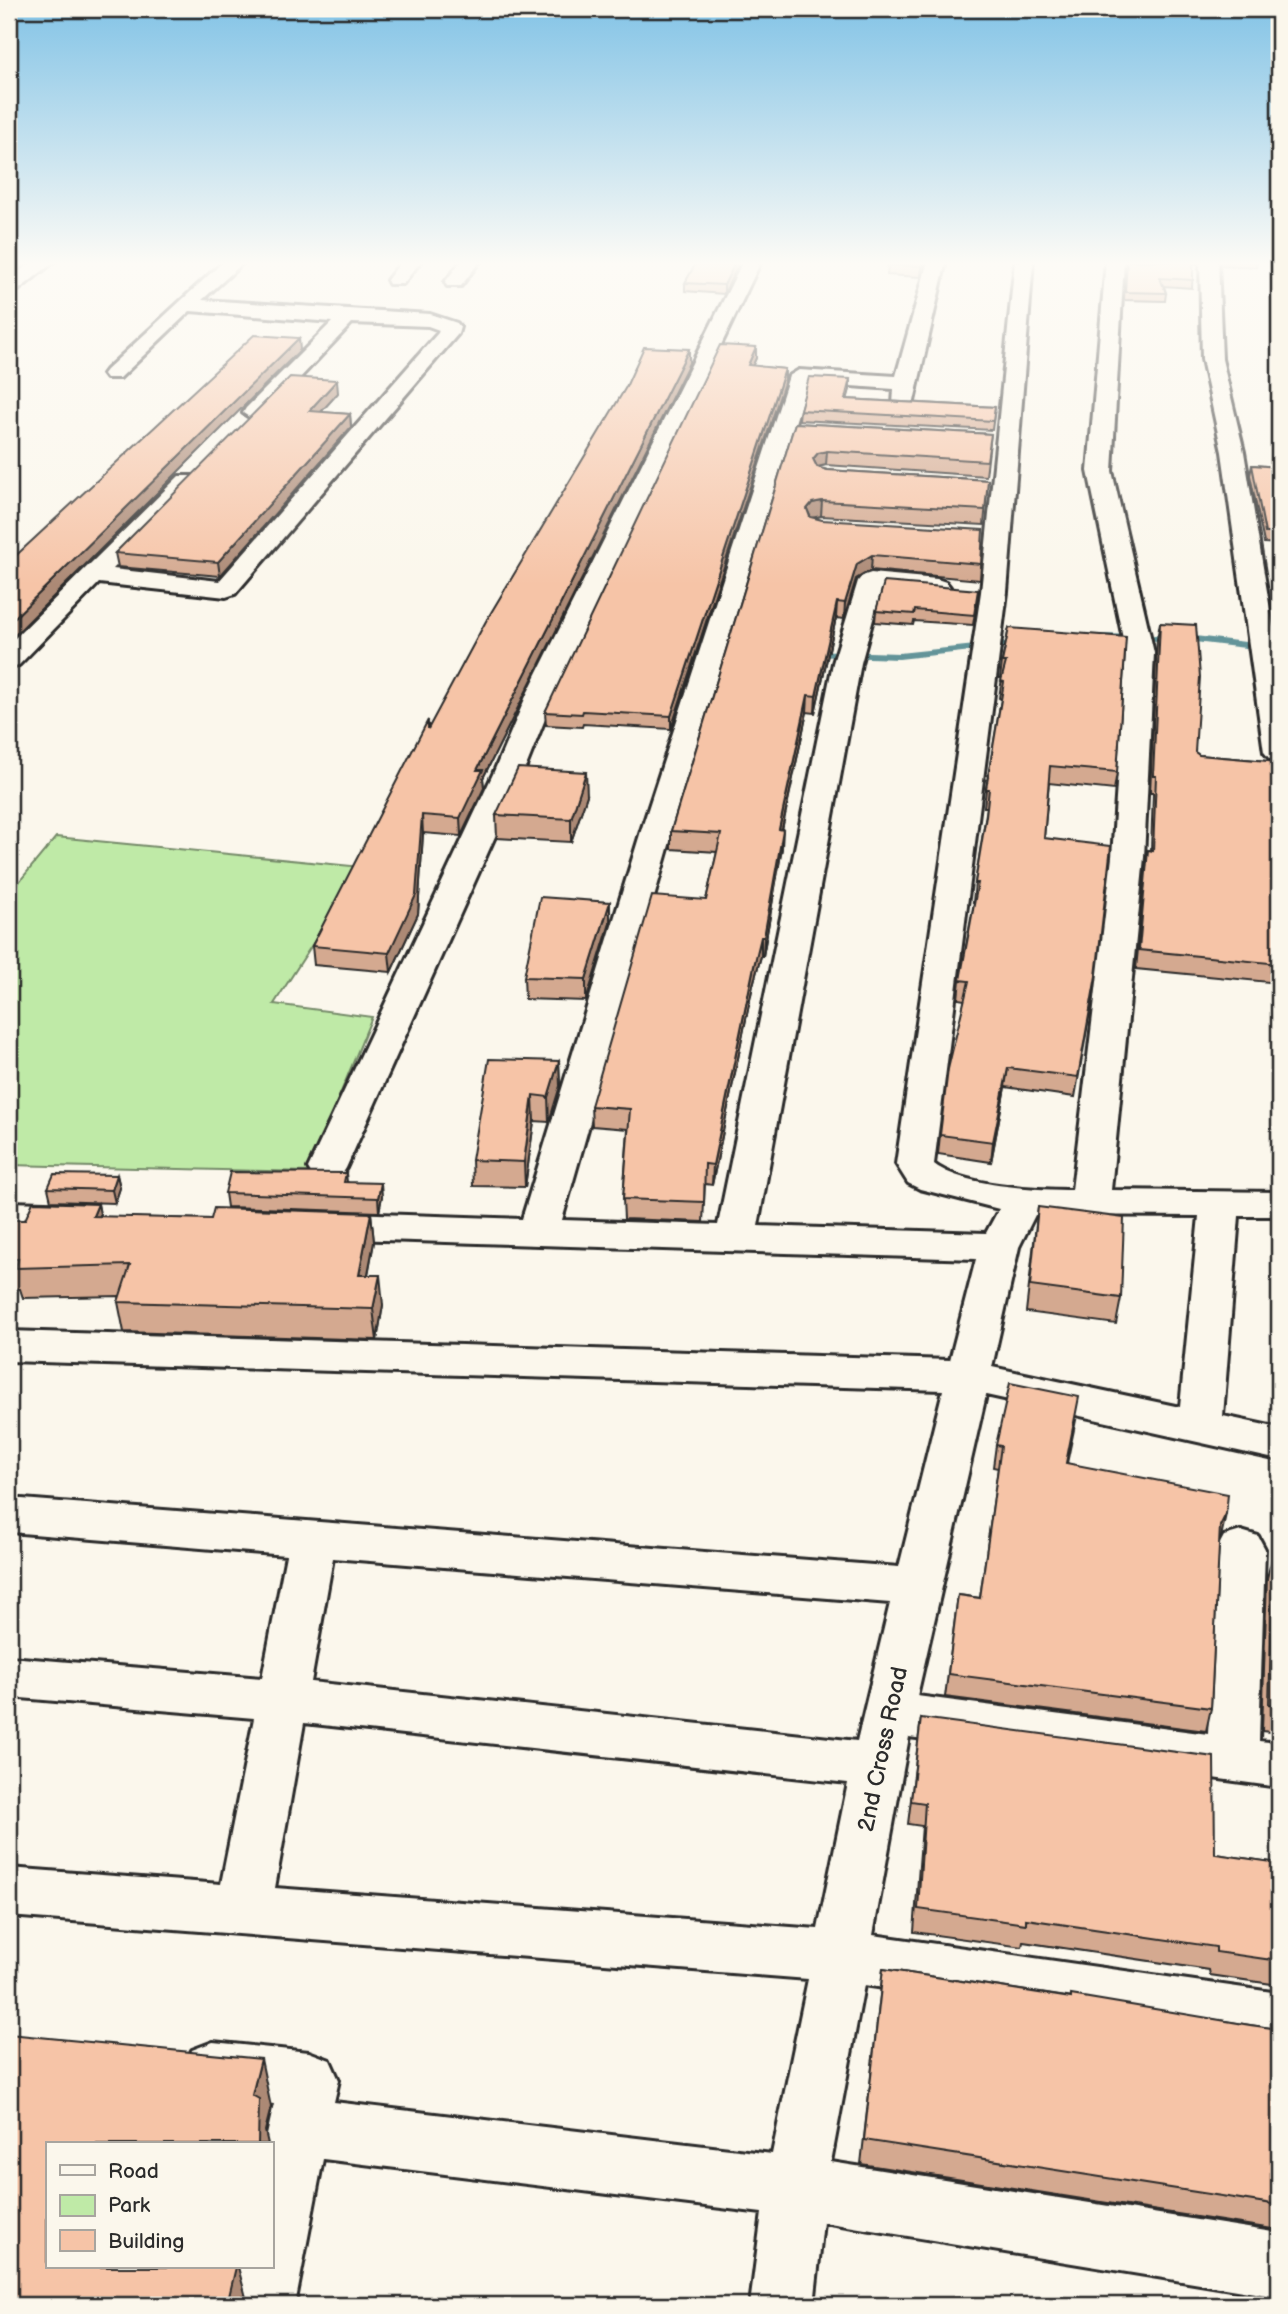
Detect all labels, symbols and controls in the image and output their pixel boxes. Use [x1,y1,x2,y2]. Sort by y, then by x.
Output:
street label: 2nd Cross Road [852,1664,914,1834]
legend [46,2142,273,2268]
text: Road [108,2159,159,2184]
text: Park [108,2193,151,2218]
text: Building [108,2229,184,2254]

